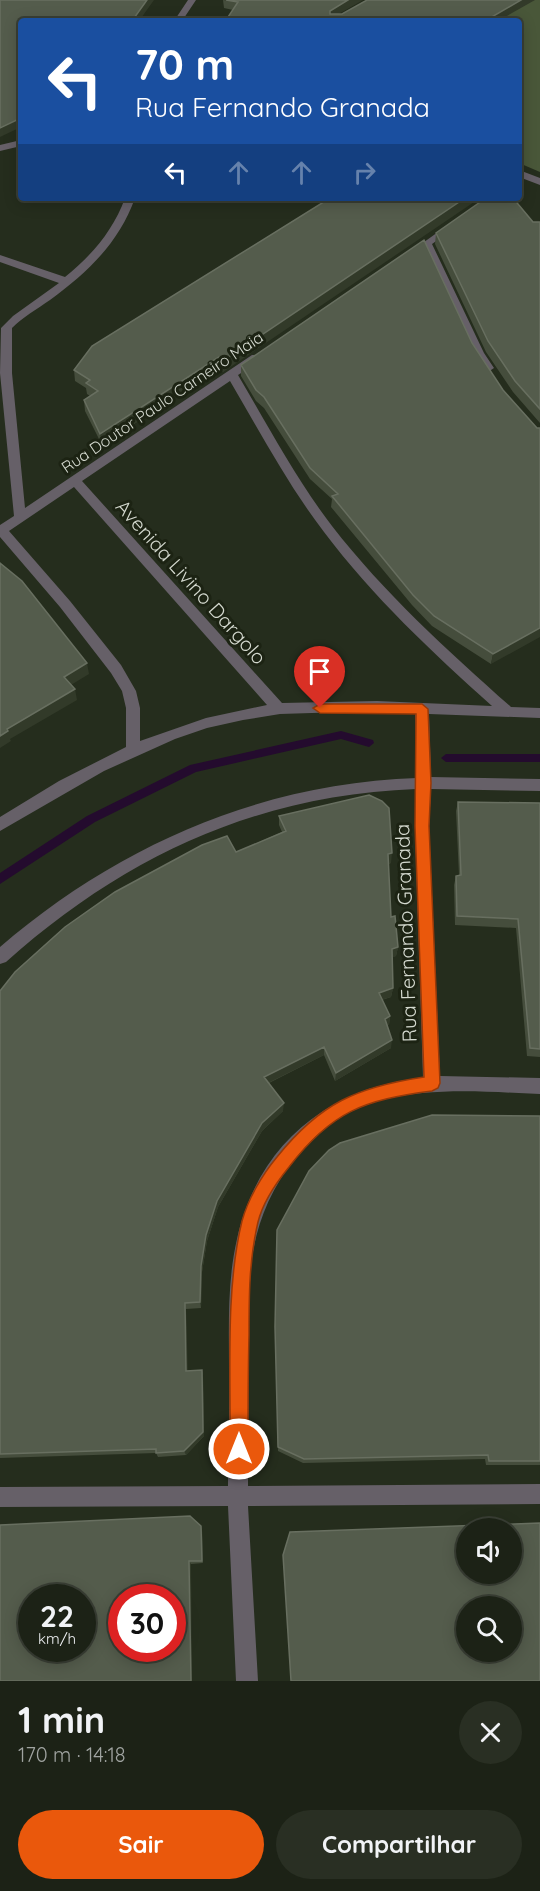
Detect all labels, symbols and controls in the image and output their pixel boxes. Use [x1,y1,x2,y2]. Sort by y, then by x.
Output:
text: 70 m [135,38,234,91]
icon: left [36,42,114,120]
text: Rua Fernando Granada [135,90,430,124]
icon: left [159,156,192,189]
icon: ahead [222,156,255,189]
icon: ahead [285,156,318,189]
icon: right [348,156,381,189]
street label: Rua Doutor Paulo Carneiro Maia [57,327,267,477]
street label: Avenida Livino Dargolo [111,494,272,669]
pin [294,646,345,708]
icon: arrive [303,655,336,688]
street label: Rua Fernando Granada [389,823,422,1043]
position arrow [207,1417,271,1481]
map controls [456,1518,522,1662]
button: sound [456,1518,522,1584]
speed limit sign: 30 [108,1584,186,1662]
button: search [456,1596,522,1662]
text: 22 [40,1597,74,1635]
text: km/h [38,1629,76,1648]
text: 1 min [18,1697,105,1742]
button: close [459,1701,522,1764]
text: 170 m · 14:18 [18,1742,126,1767]
button: Sair [18,1810,264,1879]
button: Compartilhar [276,1810,522,1879]

